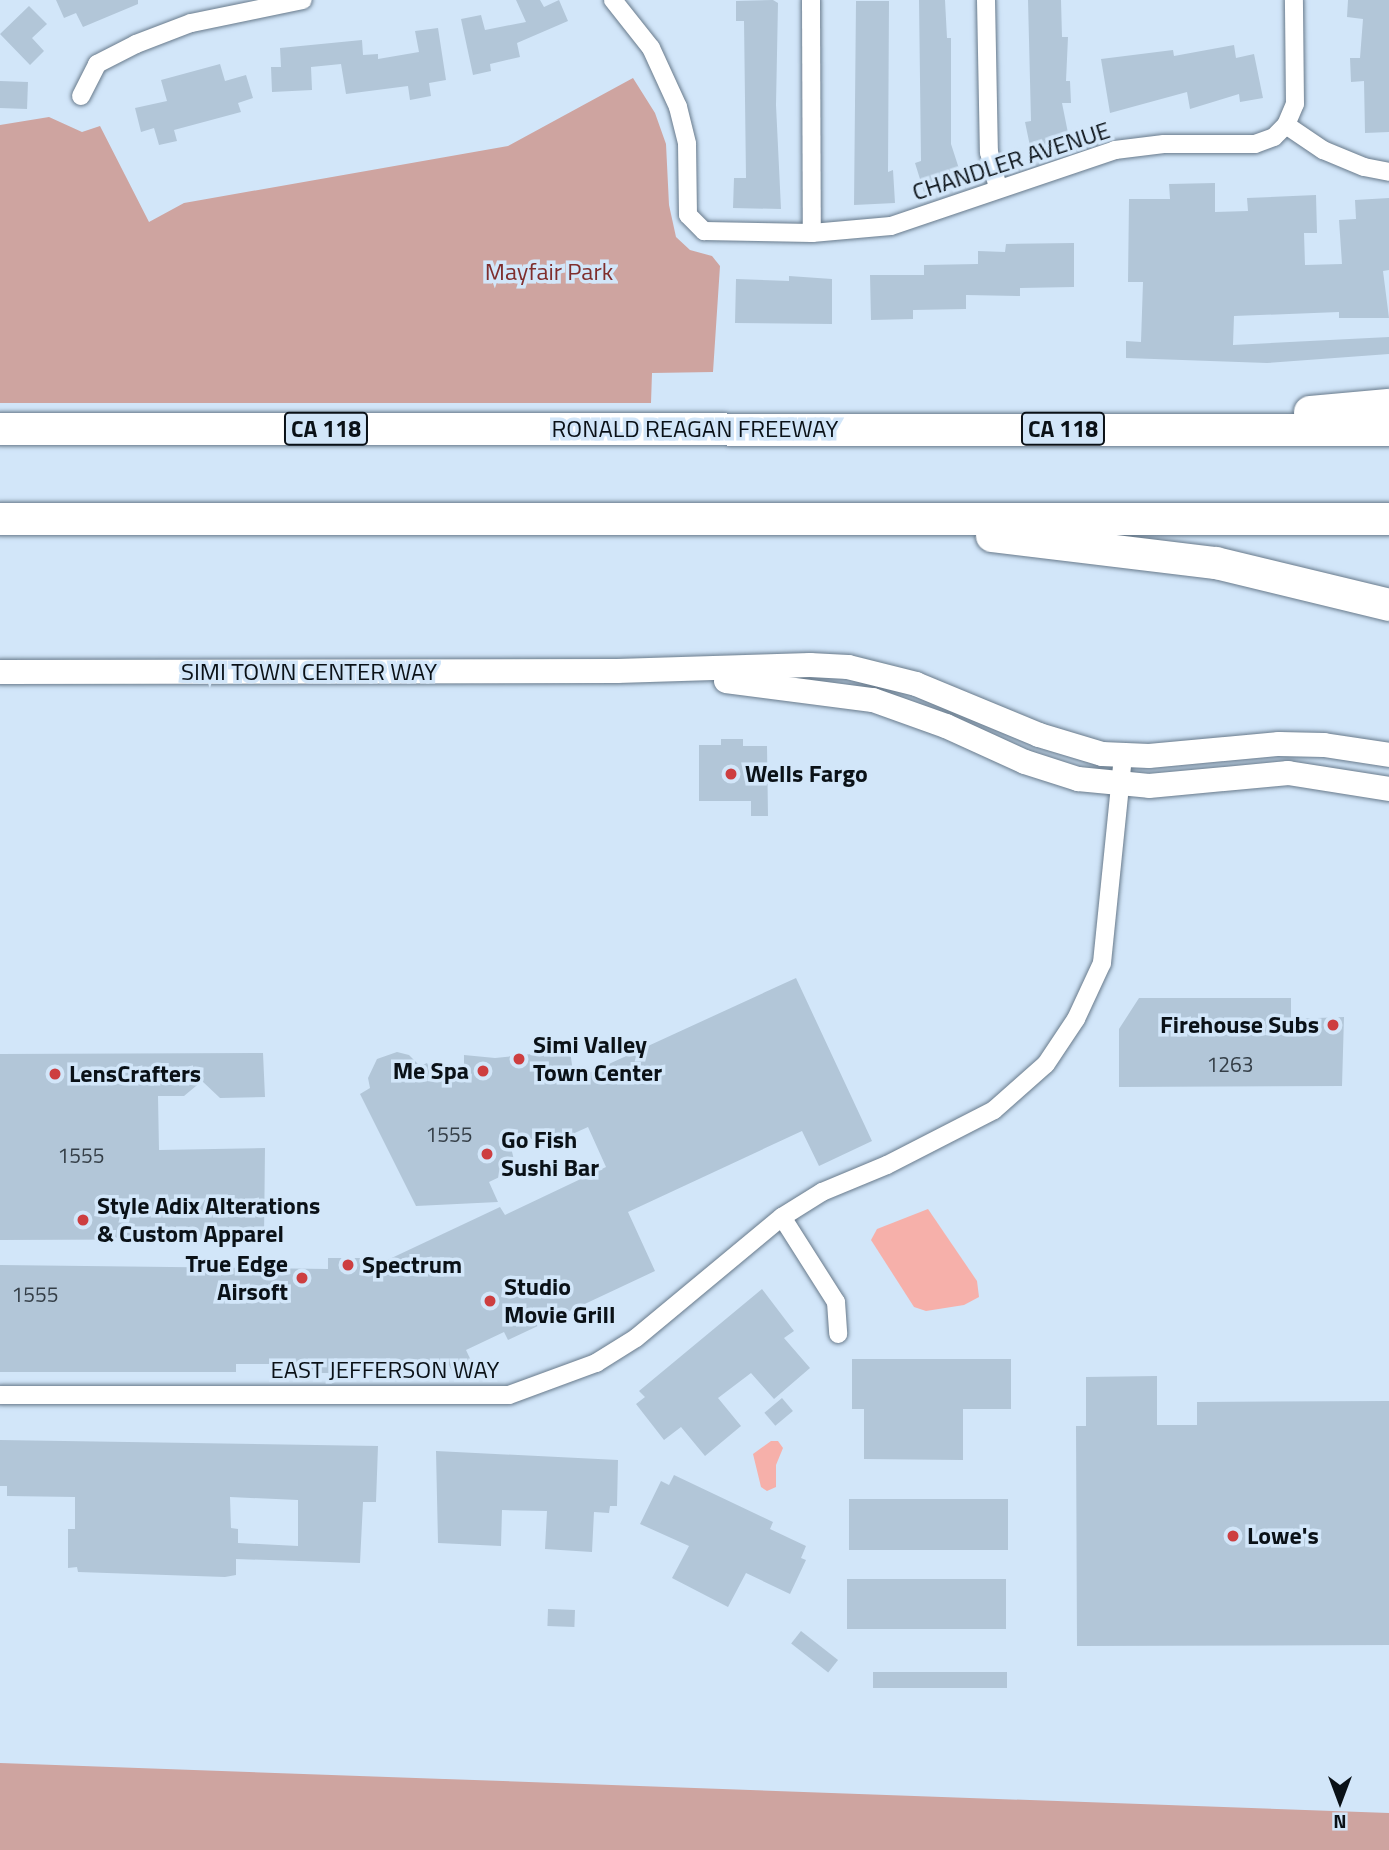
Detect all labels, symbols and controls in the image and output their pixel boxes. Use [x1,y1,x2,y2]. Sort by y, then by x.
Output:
street label: CHANDLER AVENUE [909,115,1113,207]
park label: Mayfair Park [485,258,613,286]
road number: CA 118 [282,410,370,448]
road number: CA 118 [1019,410,1107,448]
street label: RONALD REAGAN FREEWAY [552,415,838,443]
street label: SIMI TOWN CENTER WAY [181,658,437,686]
place label: Wells Fargo [745,760,868,788]
marker: Wells Fargo [723,766,739,782]
place label: Firehouse Subs [1160,1011,1319,1039]
marker: Firehouse Subs [1325,1017,1341,1033]
place label: Simi Valley Town Center [533,1031,662,1087]
marker: Simi Valley Town Center [511,1051,527,1067]
house number: 1263 [1206,1051,1254,1077]
place label: Me Spa [393,1057,469,1085]
place label: LensCrafters [69,1060,201,1088]
marker: Me Spa [475,1063,491,1079]
marker: LensCrafters [47,1066,63,1082]
house number: 1555 [425,1121,473,1147]
place label: Go Fish Sushi Bar [501,1126,599,1182]
house number: 1555 [57,1142,105,1168]
marker: Go Fish Sushi Bar [479,1146,495,1162]
place label: Style Adix Alterations & Custom Apparel [97,1192,320,1248]
marker: Style Adix Alterations & Custom Apparel [75,1212,91,1228]
place label: True Edge Airsoft [185,1250,288,1306]
place label: Spectrum [362,1251,462,1279]
marker: Spectrum [340,1257,356,1273]
marker: True Edge Airsoft [294,1270,310,1286]
place label: Studio Movie Grill [504,1273,615,1329]
house number: 1555 [11,1281,59,1307]
marker: Studio Movie Grill [482,1293,498,1309]
street label: EAST JEFFERSON WAY [271,1356,499,1384]
place label: Lowe's [1247,1522,1319,1550]
marker: Lowe's [1225,1528,1241,1544]
north arrow [1305,1766,1375,1836]
text: N [1333,1808,1347,1837]

